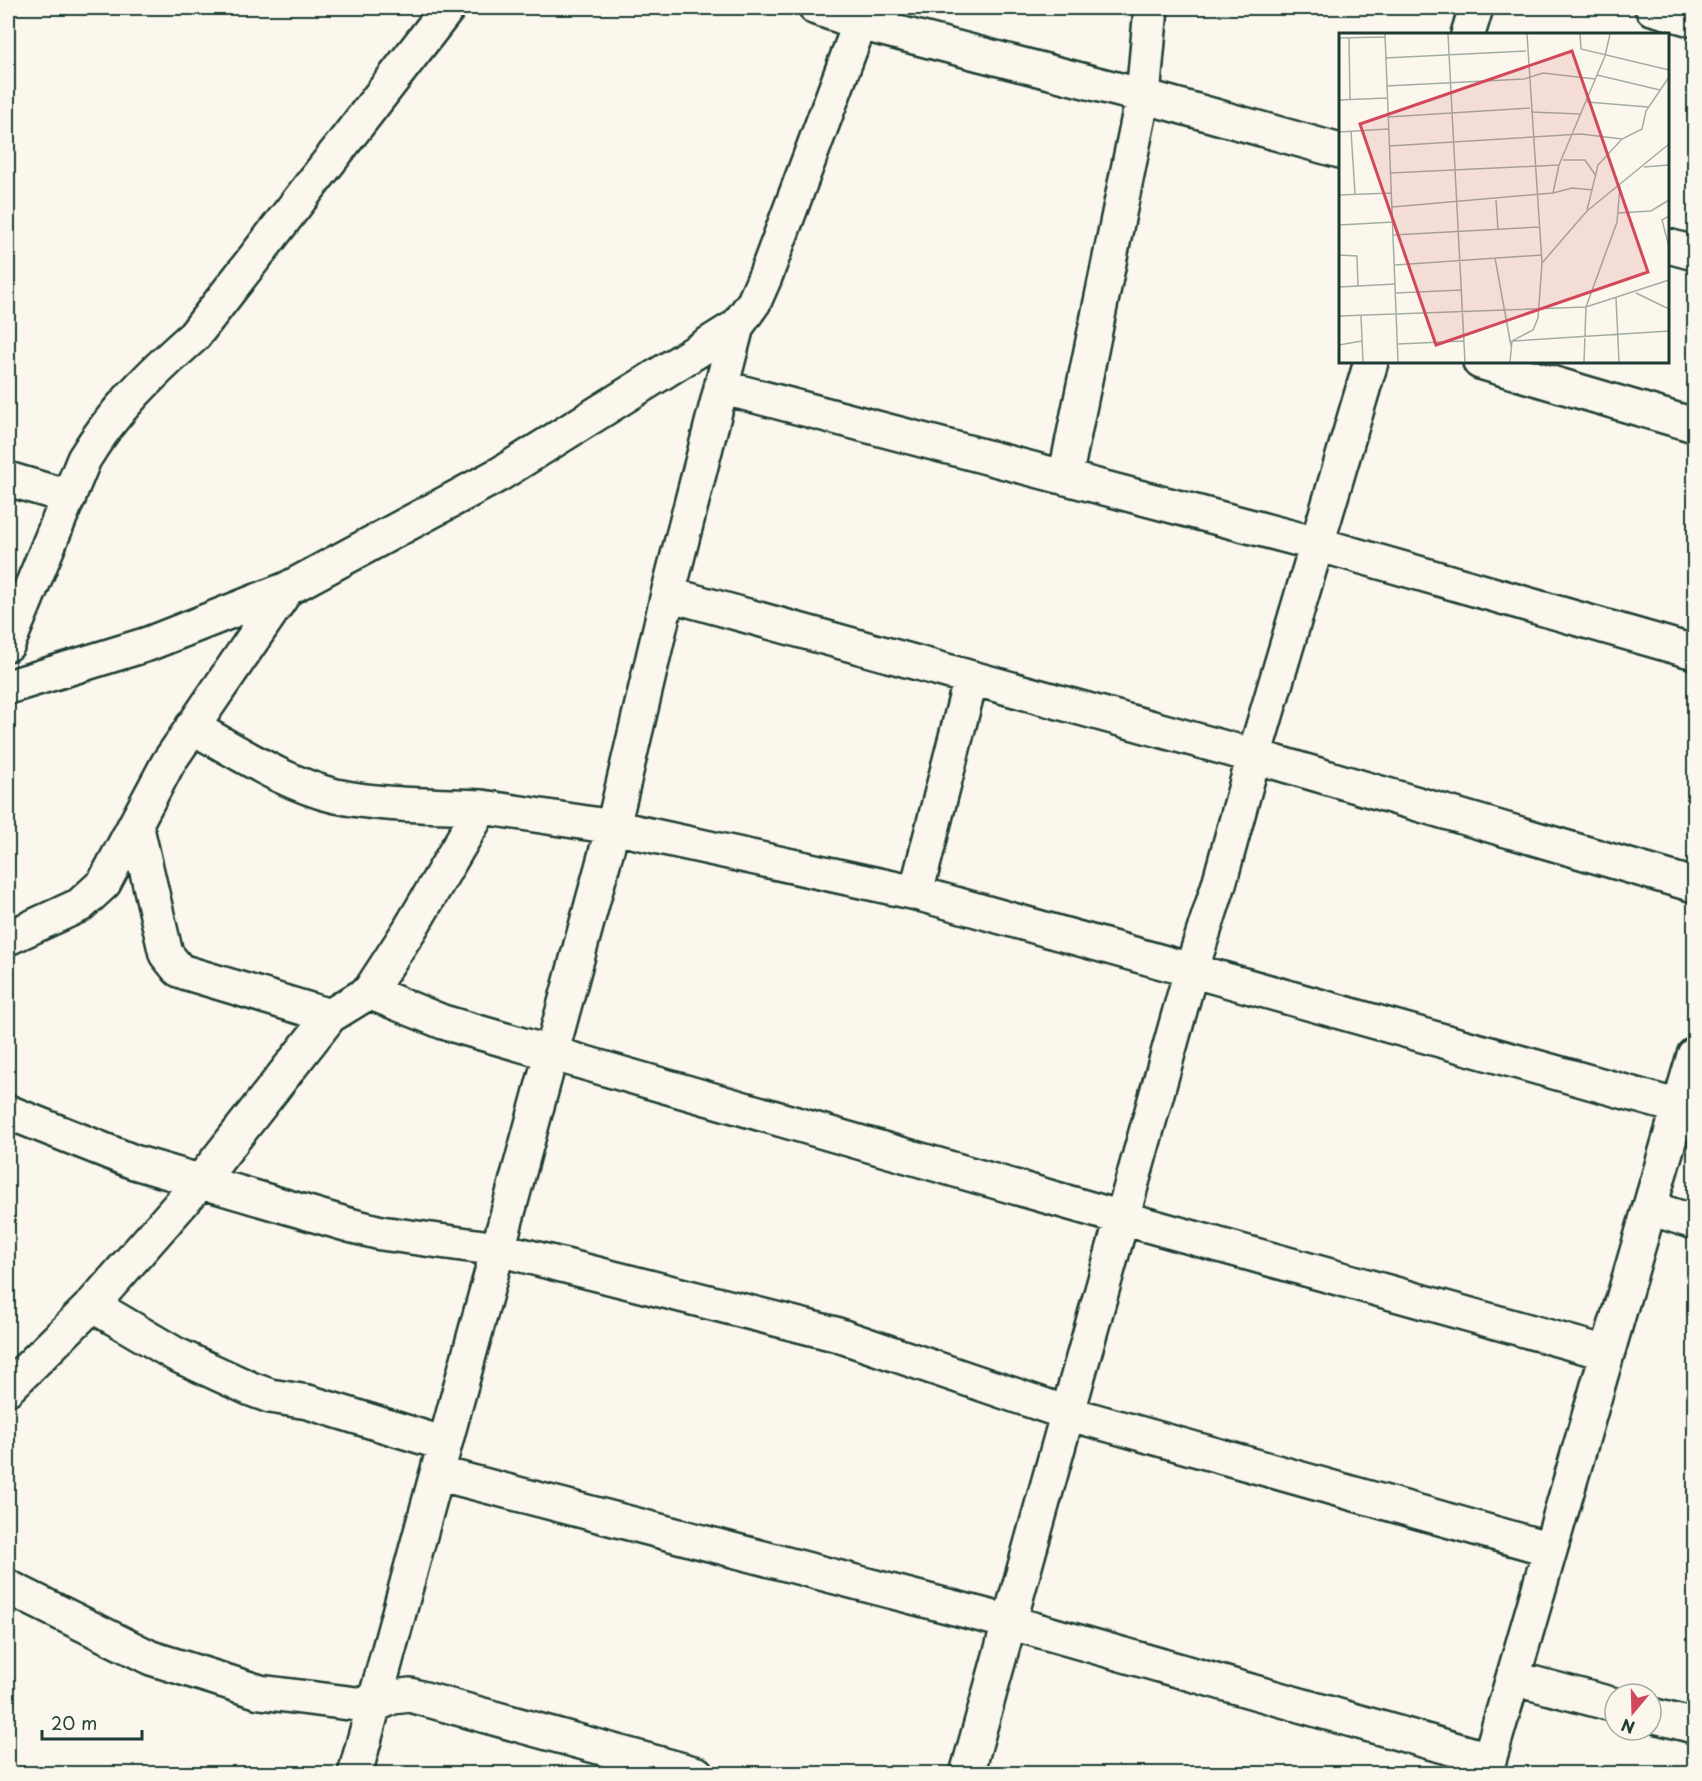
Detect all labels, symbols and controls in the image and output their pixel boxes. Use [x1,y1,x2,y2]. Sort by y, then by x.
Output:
inset map [1339,33,1669,363]
north arrow [1603,1682,1663,1742]
scale bar [42,1703,142,1741]
text: 20 m [51,1709,97,1736]
text: N [1618,1714,1638,1741]

